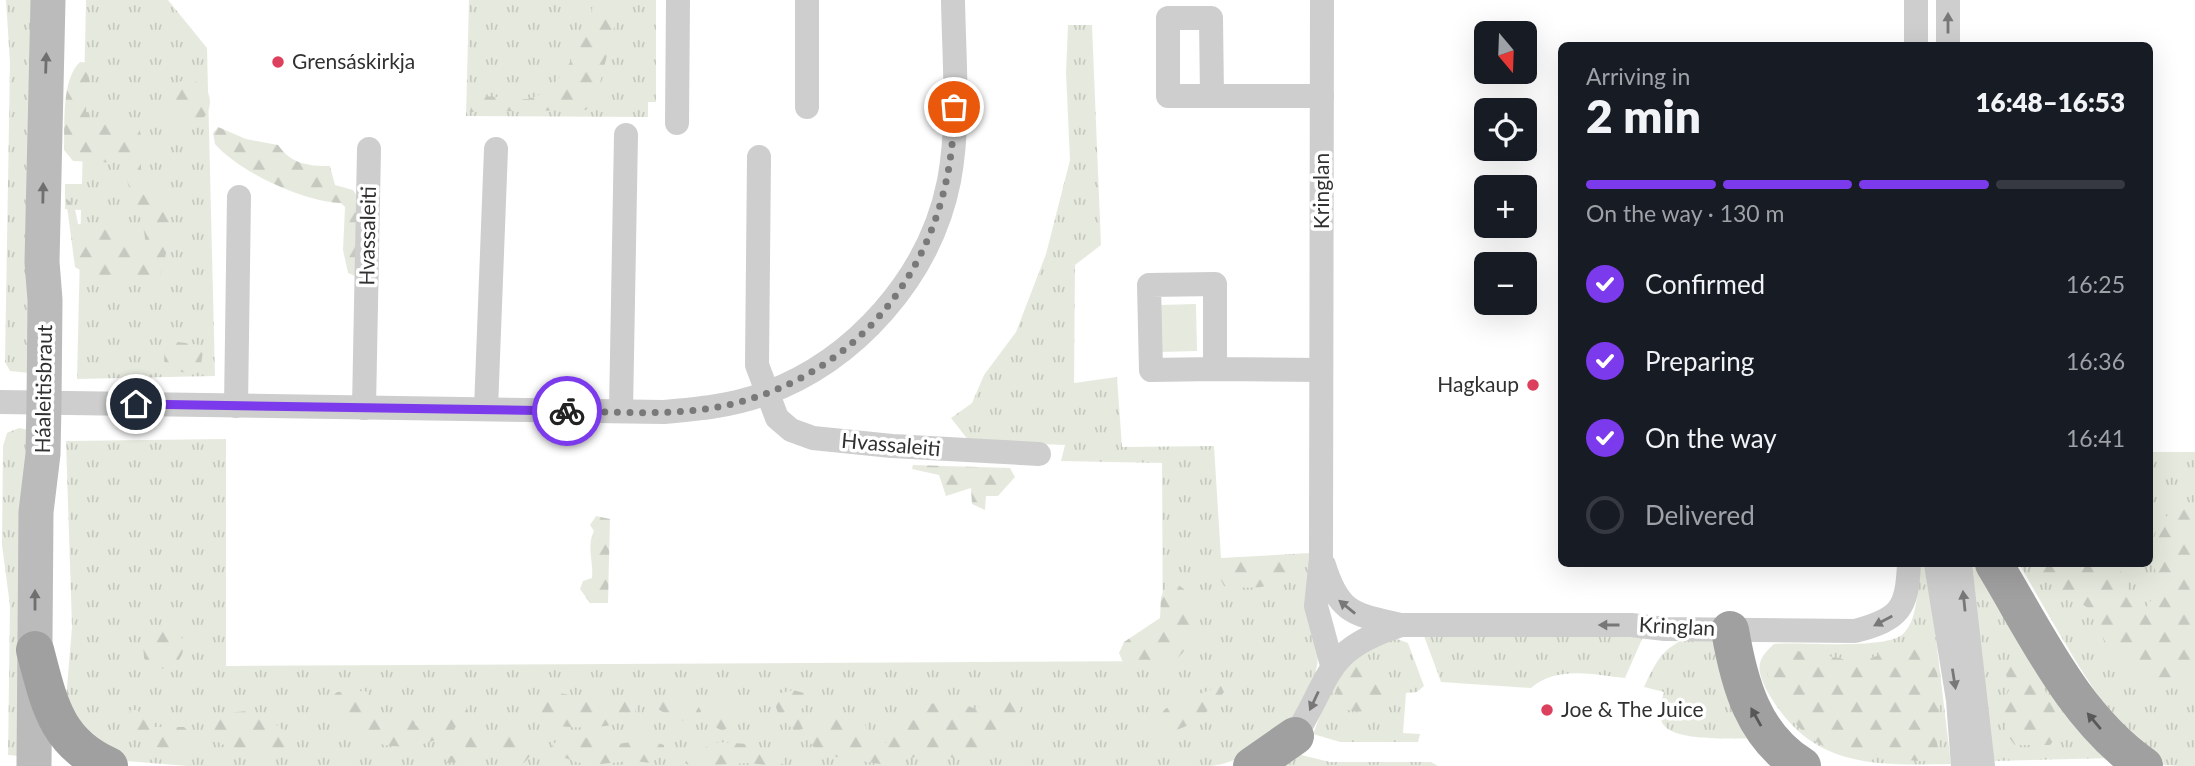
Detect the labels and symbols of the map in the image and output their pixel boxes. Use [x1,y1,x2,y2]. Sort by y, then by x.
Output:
one-way arrow [1942,12,1954,34]
north arrow [1474,21,1536,84]
place label: Grensáskirkja [292,48,415,73]
one-way arrow [40,52,52,74]
marker: Grensáskirkja [270,54,286,70]
pin [924,77,984,137]
street label: Kringlan [1308,153,1333,229]
one-way arrow [37,182,49,204]
street label: Hvassaleiti [353,186,380,286]
street label: Háaleitisbraut [29,324,56,453]
place label: Hagkaup [1437,371,1519,396]
pin [106,374,166,434]
courier [532,376,602,446]
marker: Hagkaup [1525,377,1541,393]
street label: Hvassaleiti [840,427,942,460]
one-way arrow [29,589,41,611]
one-way arrow [1959,590,1970,612]
one-way arrow [1338,600,1356,615]
street label: Kringlan [1638,611,1716,640]
one-way arrow [1873,614,1893,626]
one-way arrow [1598,619,1620,631]
one-way arrow [1949,668,1960,690]
one-way arrow [1308,691,1320,711]
place label: Joe & The Juice [1561,696,1704,721]
marker: Joe & The Juice [1539,702,1555,718]
one-way arrow [1750,707,1762,727]
one-way arrow [2087,712,2102,729]

